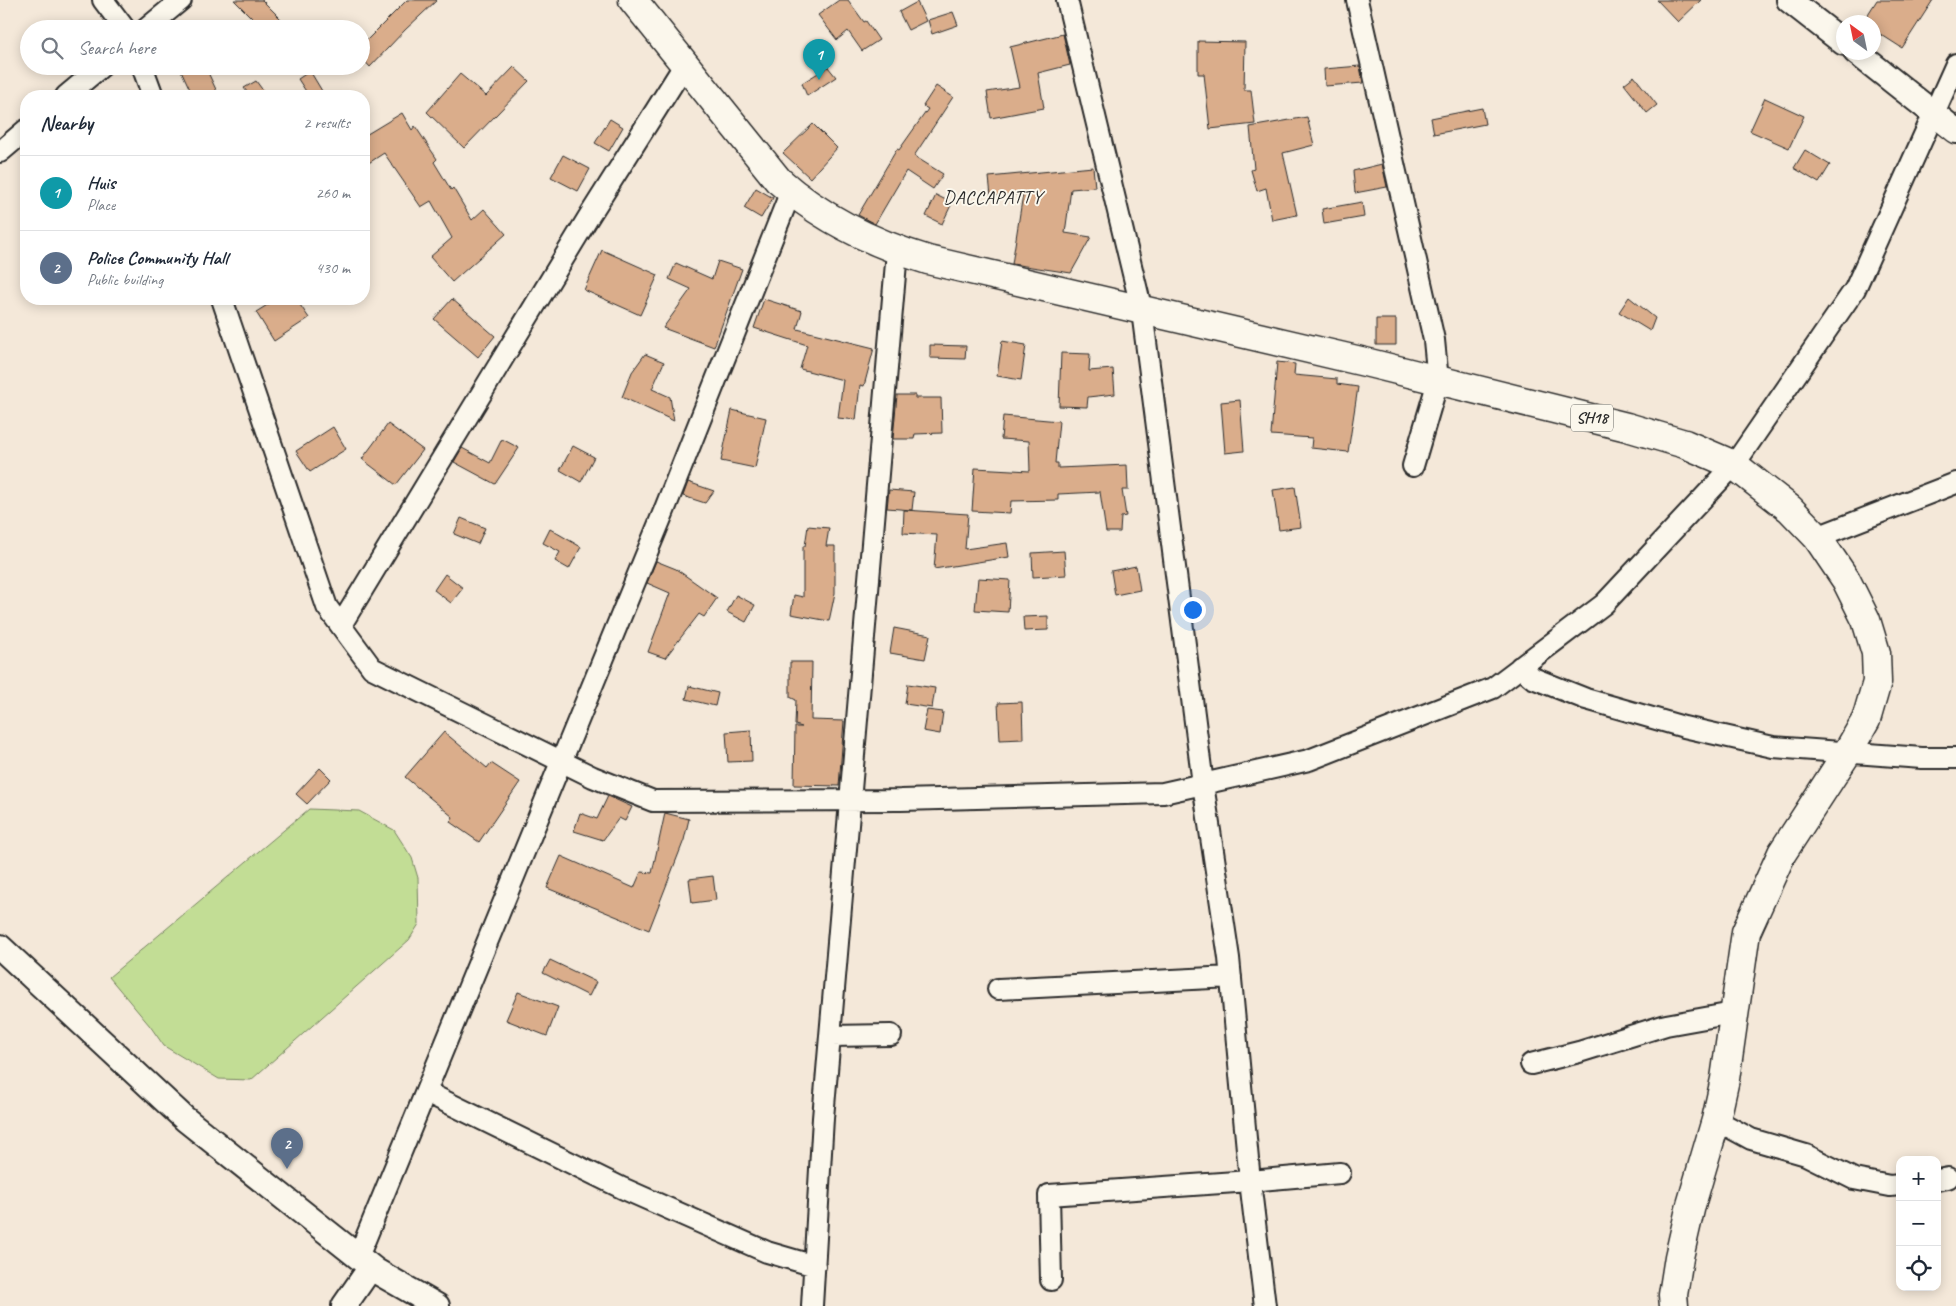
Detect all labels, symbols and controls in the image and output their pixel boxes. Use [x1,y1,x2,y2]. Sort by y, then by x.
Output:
north arrow [1836,15,1881,60]
search box [20,20,370,75]
icon: search [38,34,66,62]
text: Search here [78,36,155,60]
pin: 1 [803,39,835,80]
text: Nearby [40,110,93,136]
text: 2 results [303,113,350,133]
text: Huis [87,171,115,195]
text: 1 [52,183,60,203]
text: 260 m [316,183,350,203]
district label: DACCAPATTY [943,185,1045,209]
text: Place [87,195,115,215]
text: Police Community Hall [87,246,228,270]
text: 2 [52,258,60,278]
text: 430 m [316,258,350,278]
text: Public building [87,270,163,290]
road number: SH18 [1571,404,1613,432]
your location [1180,597,1206,623]
pin: 2 [271,1128,303,1169]
map controls [1896,1156,1941,1291]
button: + [1896,1156,1941,1201]
button: − [1896,1201,1941,1246]
button: locate [1896,1246,1941,1291]

